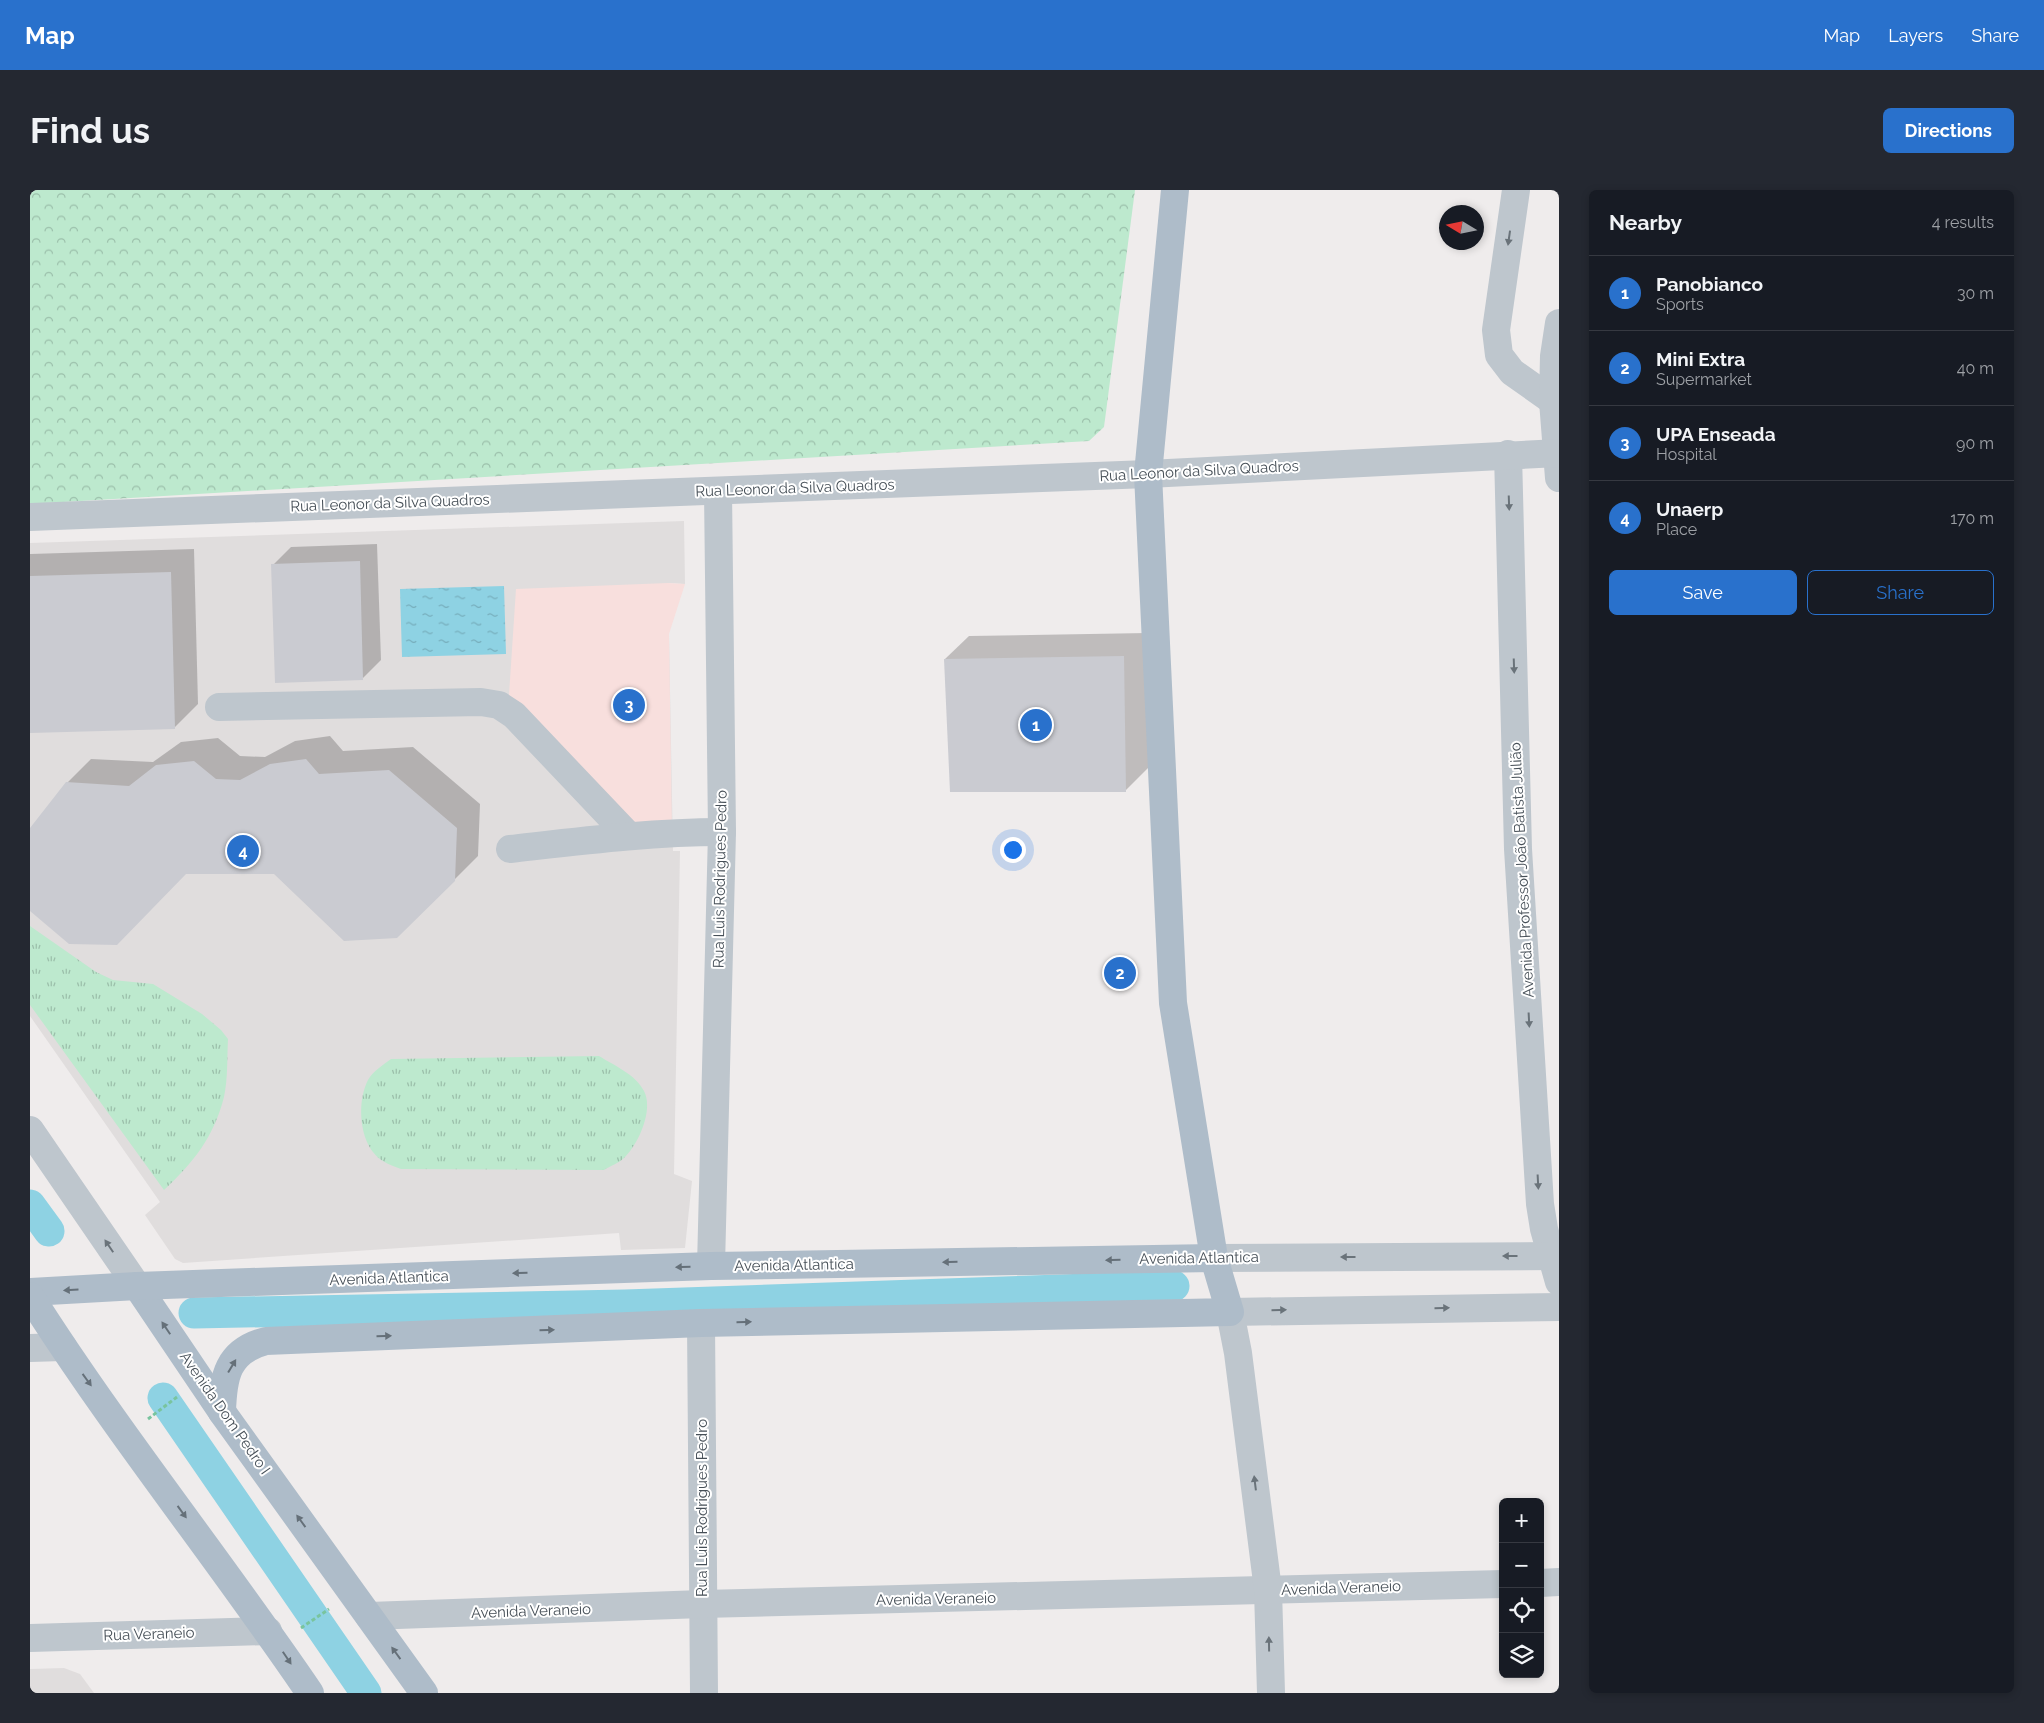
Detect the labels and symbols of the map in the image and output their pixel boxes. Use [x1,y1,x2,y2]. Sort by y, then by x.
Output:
north arrow [1439,205,1484,250]
one-way arrow [1505,231,1513,247]
street label: Rua Leonor da Silva Quadros [1099,457,1299,485]
street label: Rua Leonor da Silva Quadros [695,476,895,500]
street label: Rua Leonor da Silva Quadros [290,491,490,515]
one-way arrow [1505,495,1513,511]
one-way arrow [1510,658,1518,674]
pin: 3 [613,686,645,724]
pin: 1 [1020,706,1052,744]
street label: Avenida Professor João Batista Julião [1506,742,1538,998]
street label: Rua Luis Rodrigues Pedro [709,790,731,968]
pin: 4 [227,832,259,870]
your location [1000,837,1026,863]
pin: 2 [1104,954,1136,992]
one-way arrow [1525,1012,1533,1028]
one-way arrow [1535,1175,1543,1191]
one-way arrow [104,1239,114,1253]
street label: Avenida Atlantica [1139,1248,1259,1268]
one-way arrow [1502,1252,1518,1260]
one-way arrow [1340,1253,1356,1261]
street label: Avenida Atlantica [734,1255,854,1275]
one-way arrow [1104,1256,1120,1264]
one-way arrow [942,1259,958,1267]
one-way arrow [674,1264,690,1272]
street label: Avenida Atlantica [329,1267,449,1289]
one-way arrow [512,1270,528,1278]
one-way arrow [62,1287,78,1295]
one-way arrow [1434,1304,1450,1312]
one-way arrow [1271,1306,1287,1314]
one-way arrow [736,1318,752,1326]
one-way arrow [161,1322,171,1335]
one-way arrow [539,1325,555,1333]
one-way arrow [376,1332,392,1340]
street label: Avenida Dom Pedro I [176,1348,274,1478]
one-way arrow [227,1359,236,1372]
one-way arrow [81,1374,91,1387]
street label: Rua Luis Rodrigues Pedro [693,1419,711,1597]
one-way arrow [1251,1474,1259,1490]
one-way arrow [177,1505,187,1519]
one-way arrow [296,1514,306,1528]
street label: Avenida Veraneio [1281,1577,1401,1599]
street label: Avenida Veraneio [876,1589,996,1609]
street label: Avenida Veraneio [471,1600,591,1622]
street label: Rua Veraneio [103,1623,195,1645]
one-way arrow [1265,1636,1273,1652]
one-way arrow [390,1647,401,1660]
one-way arrow [282,1652,292,1665]

